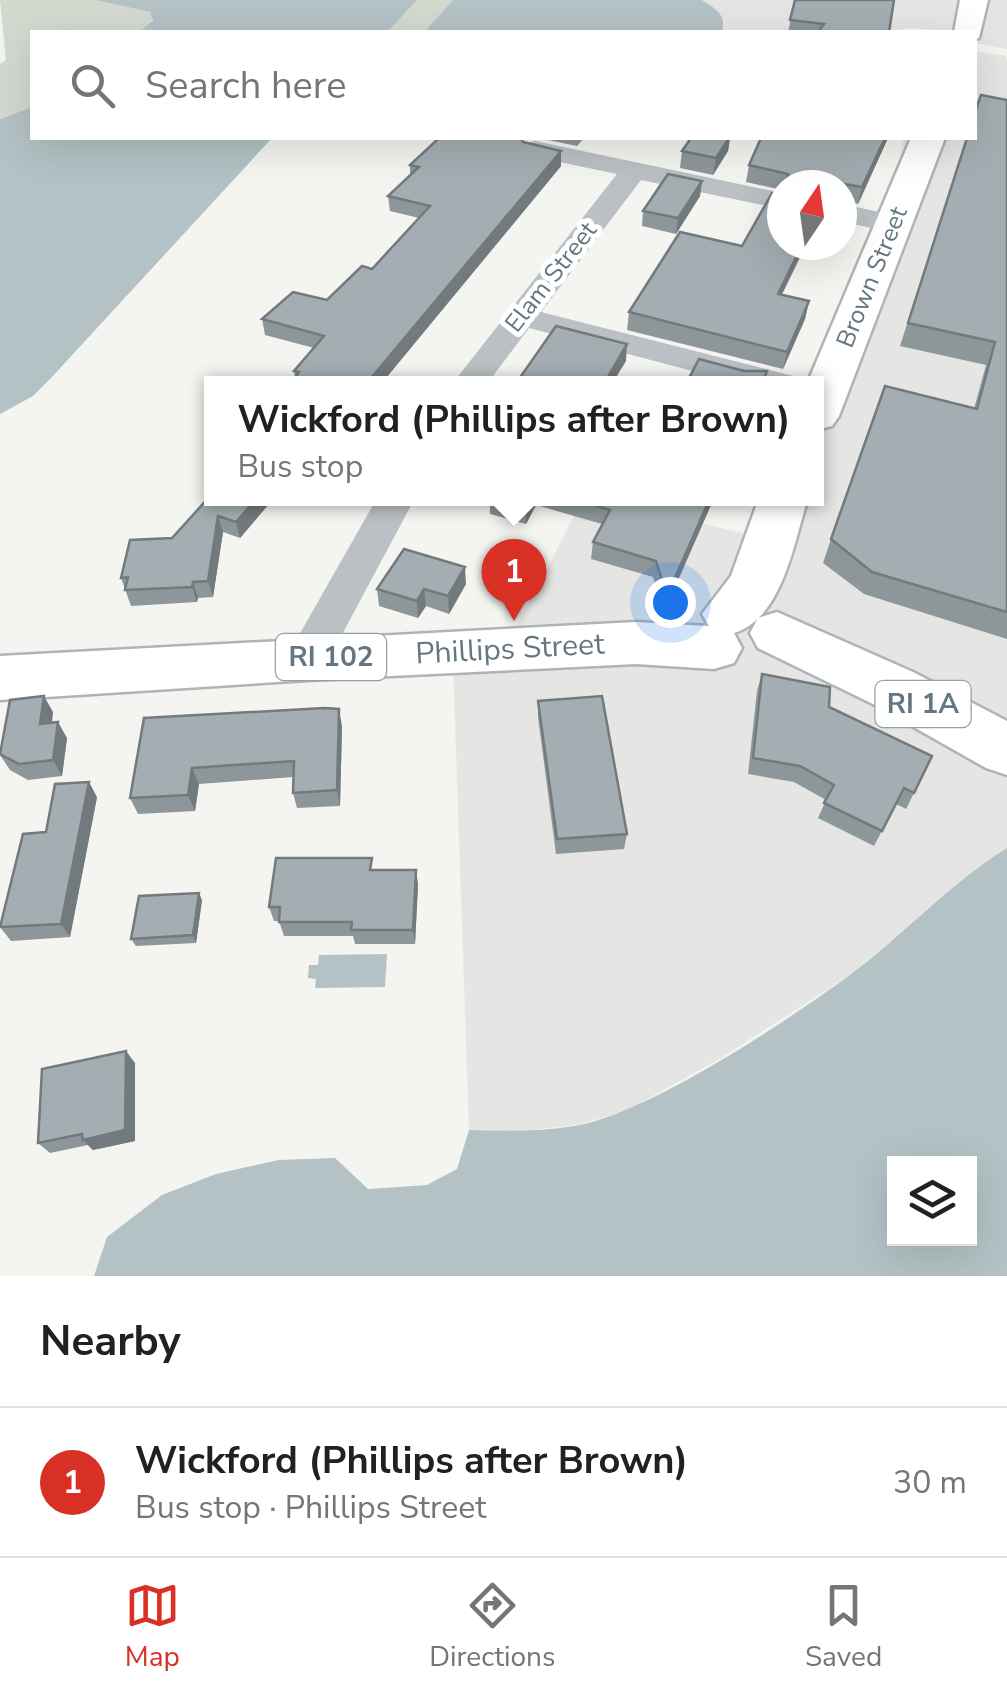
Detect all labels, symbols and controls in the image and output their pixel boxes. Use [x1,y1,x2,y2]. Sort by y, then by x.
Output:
search box [30,30,977,140]
icon: search [65,58,120,113]
text: Search here [145,60,346,111]
north arrow [767,170,857,260]
street label: Brown Street [828,201,916,353]
street label: Elam Street [497,215,605,339]
popup [204,376,824,506]
text: Wickford (Phillips after Brown) [237,394,791,445]
text: Bus stop [237,445,363,488]
pin: 1 [482,538,546,621]
your location [645,577,696,628]
street label: Phillips Street [414,624,606,674]
road number: RI 102 [276,634,386,680]
road number: RI 1A [876,681,970,727]
map controls [887,1156,977,1246]
button: layers [887,1156,977,1246]
text: Nearby [40,1313,181,1370]
text: Wickford (Phillips after Brown) [135,1435,688,1486]
text: 1 [63,1461,82,1504]
text: 30 m [893,1461,967,1504]
text: Bus stop · Phillips Street [135,1486,486,1529]
tab: Map [125,1578,180,1676]
tab: Directions [429,1578,555,1676]
tab: Saved [805,1578,882,1676]

